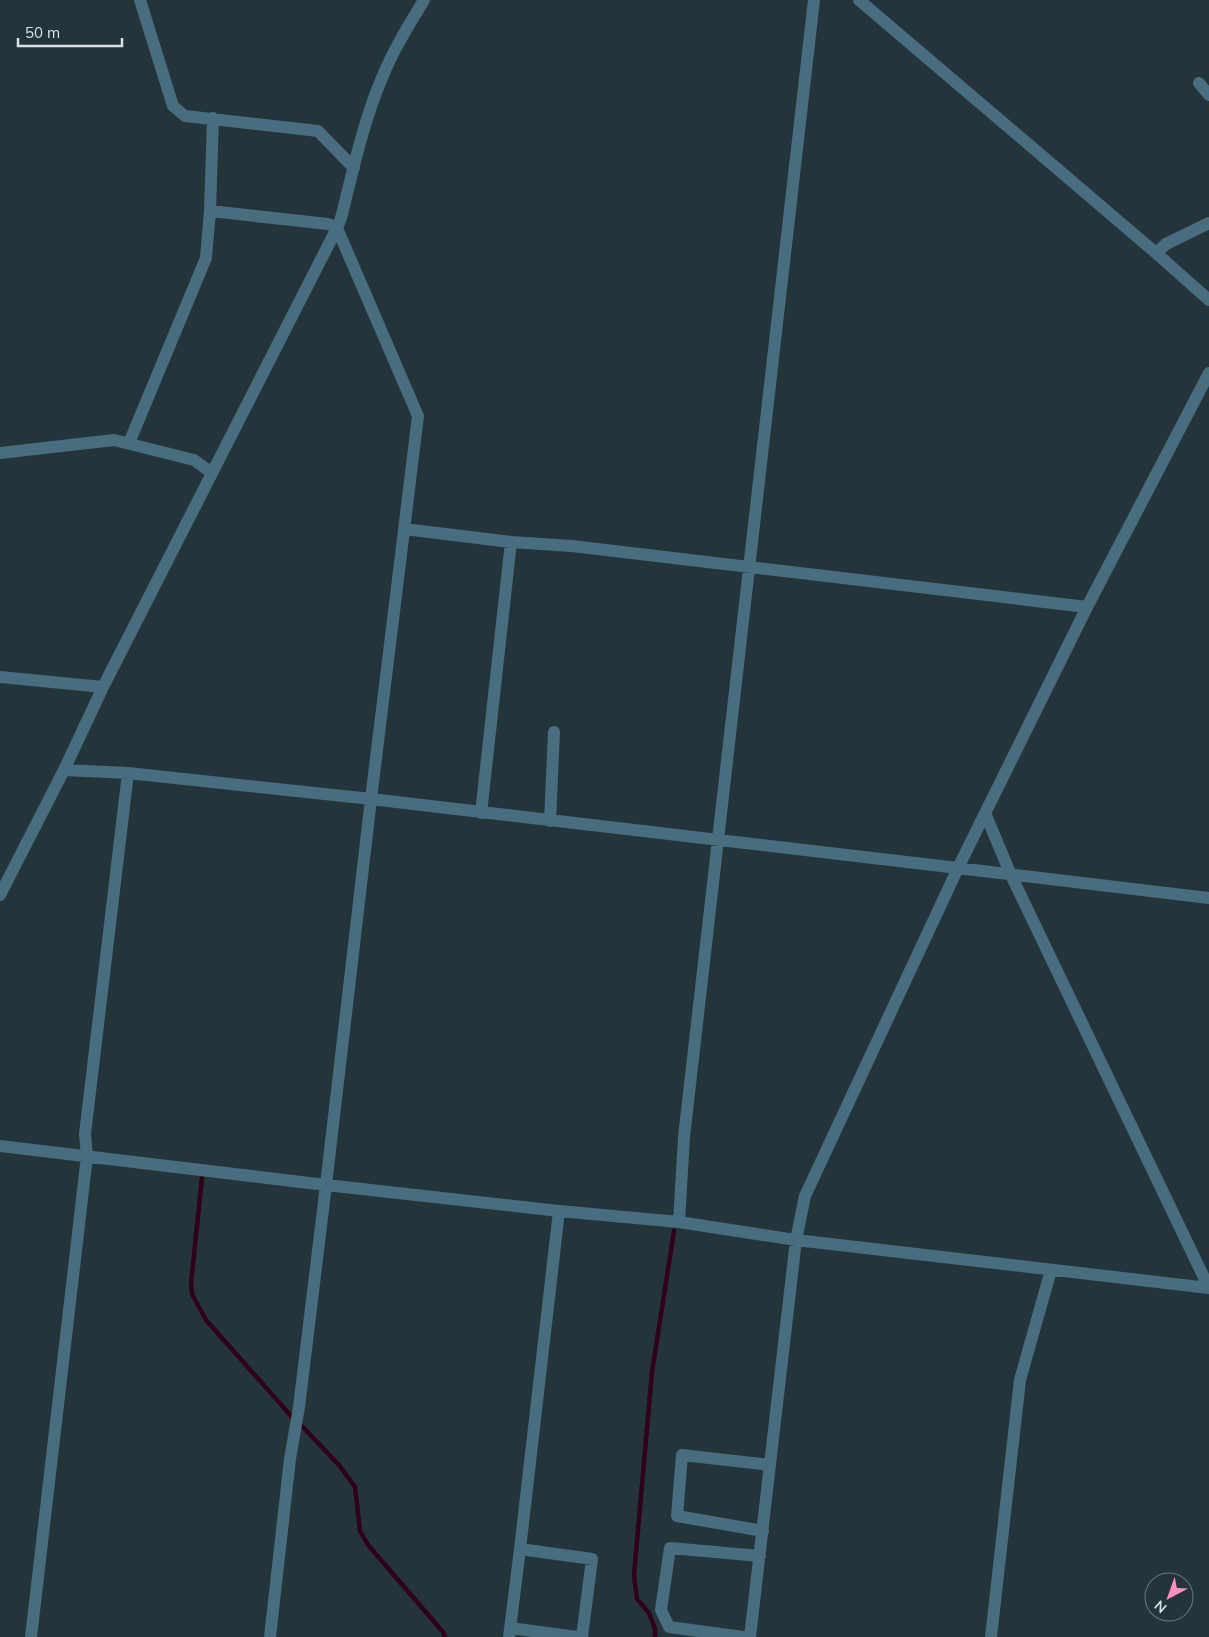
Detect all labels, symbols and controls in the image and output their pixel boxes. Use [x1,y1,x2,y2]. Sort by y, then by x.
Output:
scale bar [18,15,121,47]
text: 50 m [25,23,60,42]
north arrow [1144,1572,1194,1622]
text: N [1151,1597,1170,1617]

